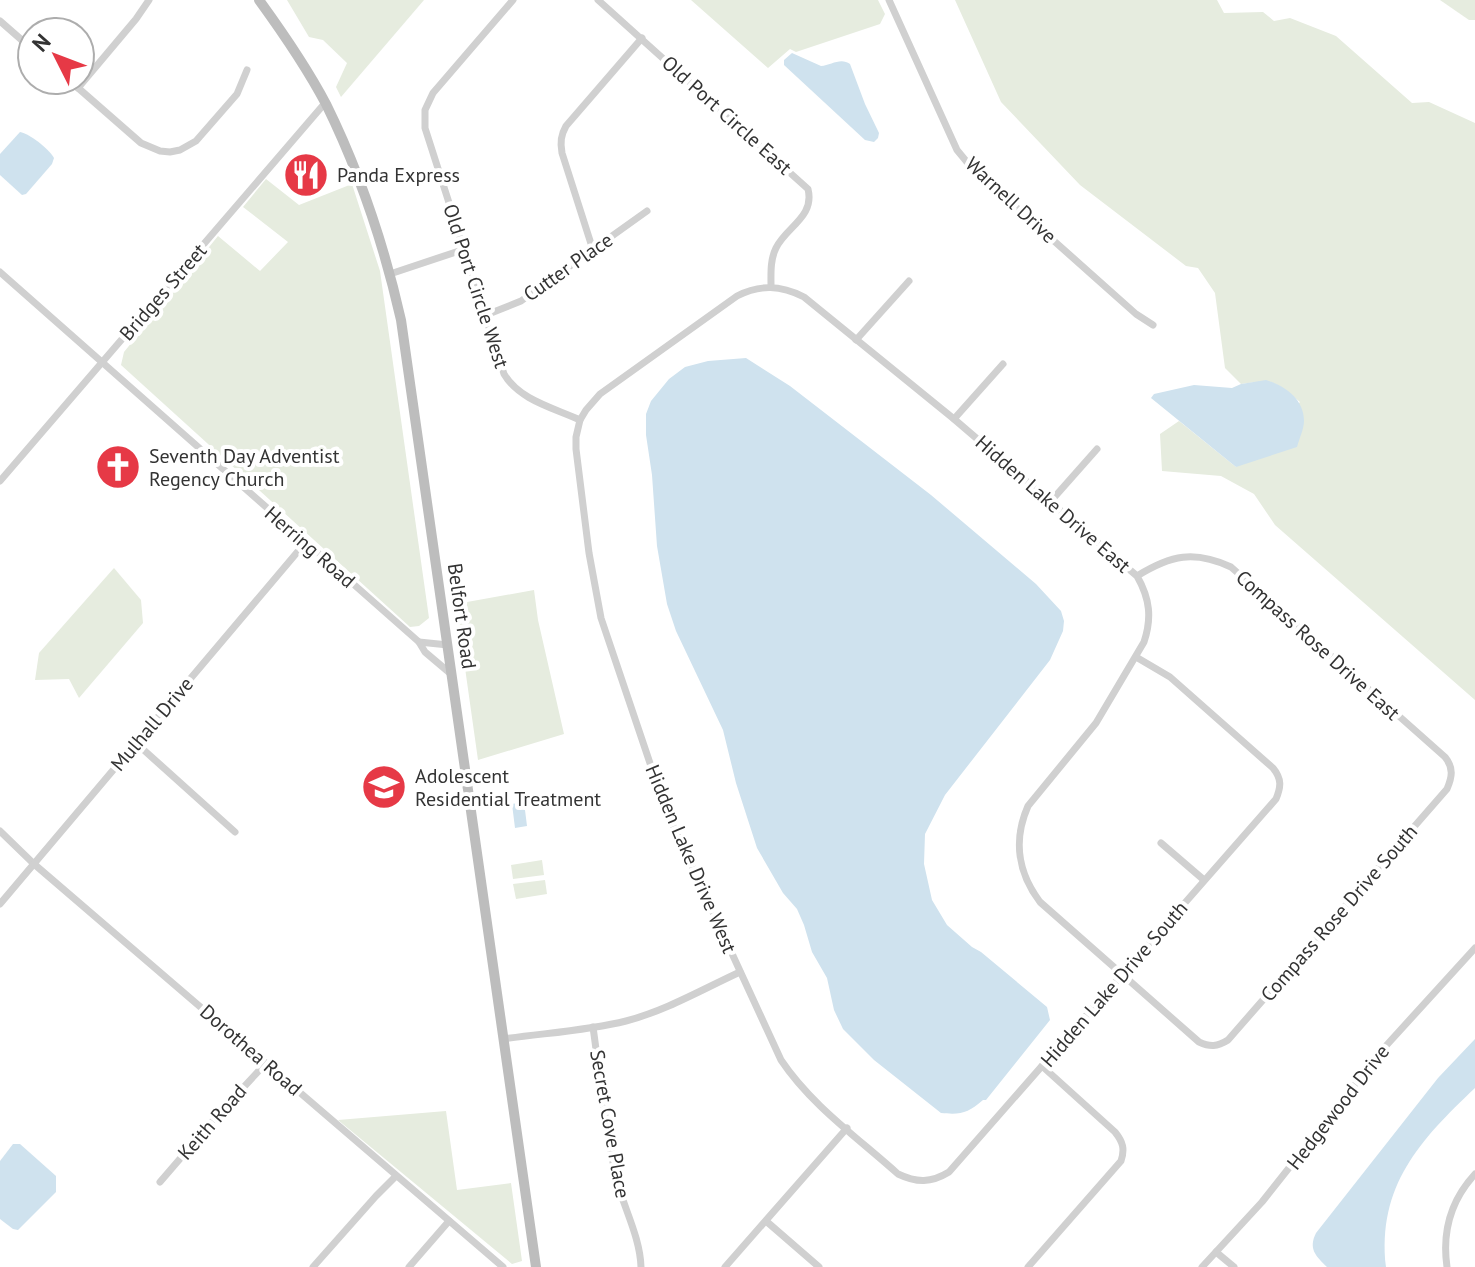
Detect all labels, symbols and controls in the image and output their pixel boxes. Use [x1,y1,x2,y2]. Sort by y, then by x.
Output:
north arrow [16,16,96,96]
text: N [26,28,56,57]
street label: Old Port Circle East [657,50,798,180]
restaurant icon: Panda Express [282,151,330,199]
street label: Warnell Drive [960,151,1062,249]
place label: Panda Express [337,162,460,188]
street label: Old Port Circle West [437,201,515,372]
street label: Cutter Place [518,227,618,307]
street label: Bridges Street [114,238,212,346]
street label: Hidden Lake Drive East [970,429,1136,579]
church icon: Seventh Day Adventist Regency Church [94,443,142,491]
place label: Seventh Day Adventist Regency Church [149,443,340,492]
street label: Herring Road [259,500,361,594]
street label: Belfort Road [442,561,482,671]
street label: Compass Rose Drive East [1230,564,1406,726]
street label: Mulhall Drive [105,672,199,776]
street label: Hidden Lake Drive West [640,761,743,957]
school or university icon: Adolescent Residential Treatment [360,763,408,811]
place label: Adolescent Residential Treatment [415,763,601,812]
street label: Compass Rose Drive South [1255,819,1423,1007]
street label: Hidden Lake Drive South [1035,896,1193,1072]
street label: Dorothea Road [195,999,307,1101]
street label: Hedgewood Drive [1281,1039,1395,1175]
street label: Secret Cove Place [584,1048,636,1200]
street label: Keith Road [172,1079,252,1165]

